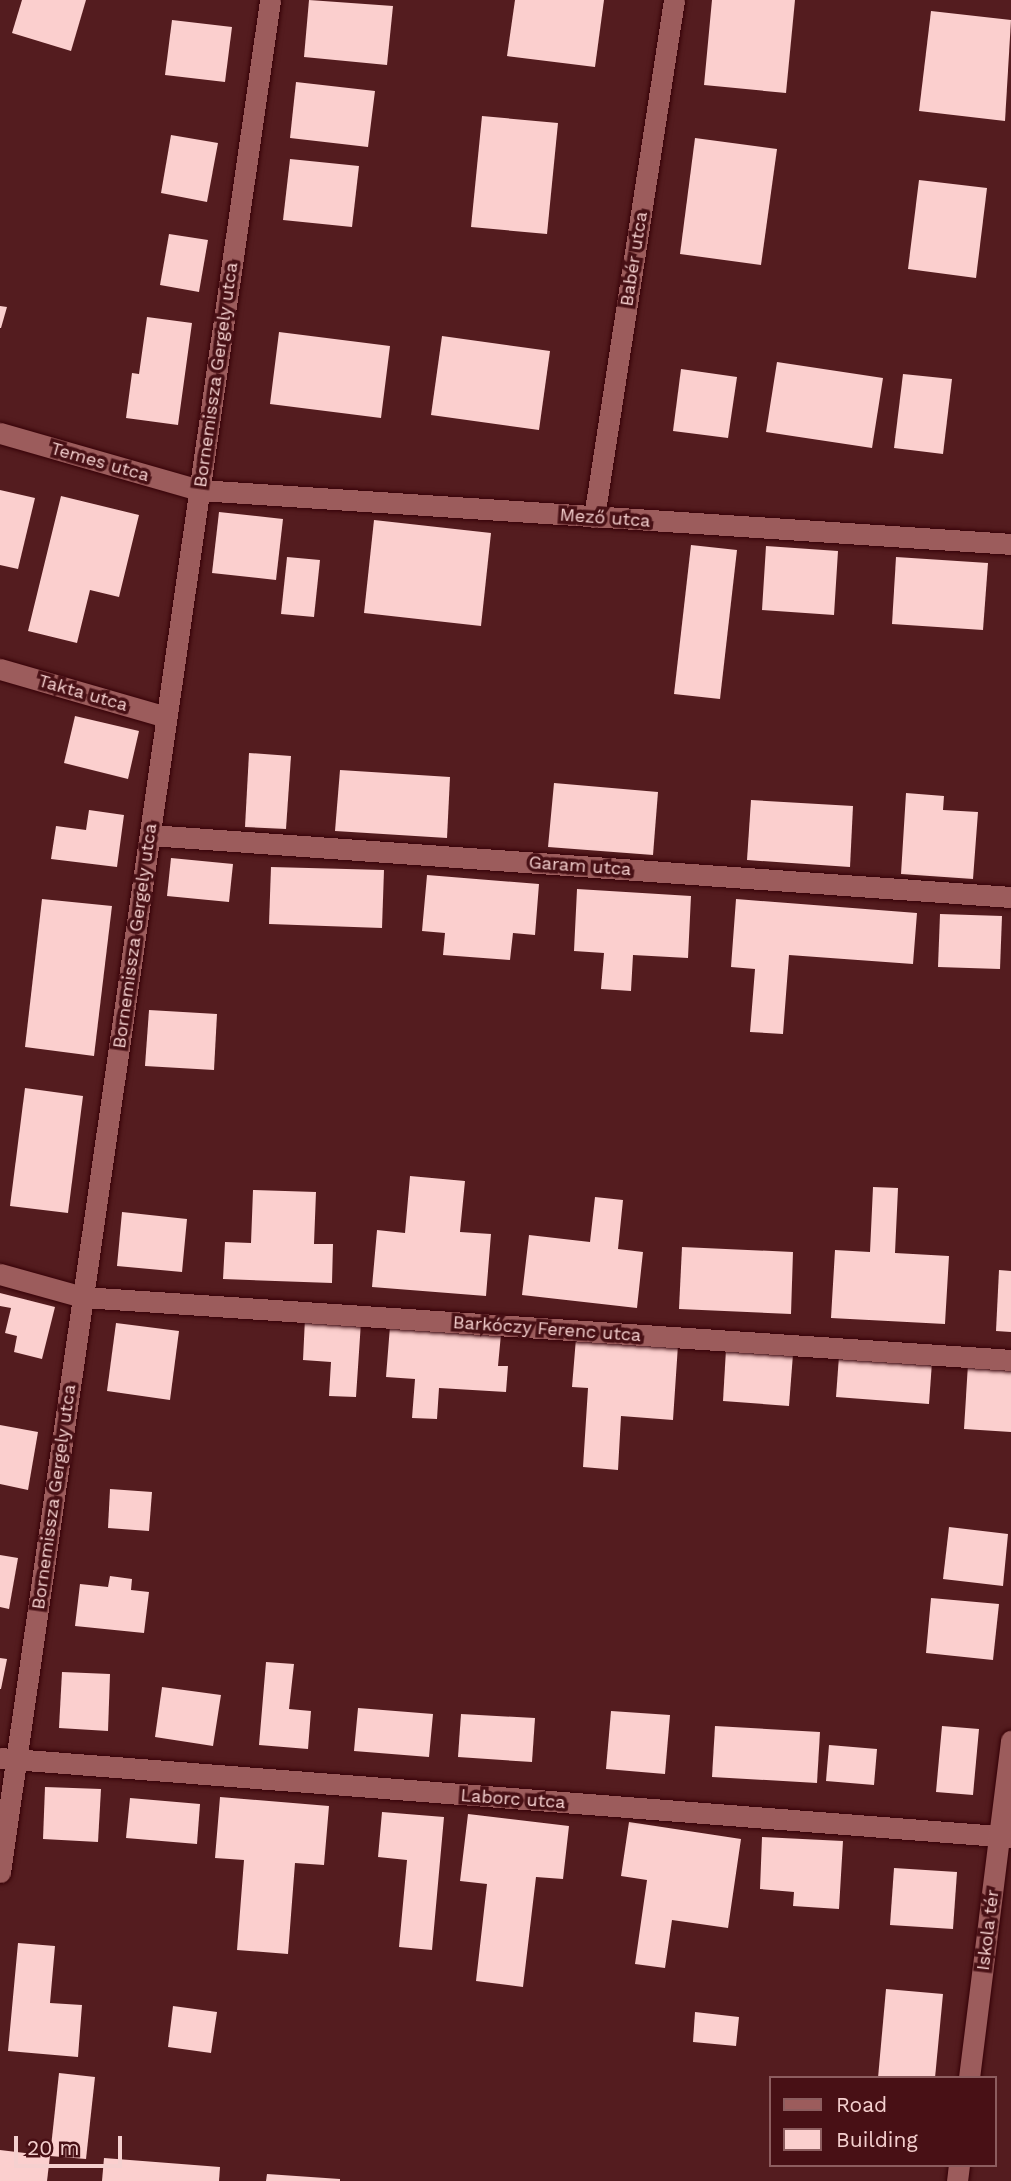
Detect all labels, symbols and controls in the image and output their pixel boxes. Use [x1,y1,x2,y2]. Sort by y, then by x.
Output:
street label: Babér utca [616,210,652,308]
street label: Bornemissza Gergely utca [189,261,243,489]
street label: Temes utca [48,438,152,486]
street label: Mező utca [559,504,651,532]
street label: Takta utca [36,670,130,716]
street label: Bornemissza Gergely utca [108,822,162,1050]
street label: Garam utca [528,852,632,880]
street label: Barkóczy Ferenc utca [452,1312,642,1346]
street label: Bornemissza Gergely utca [27,1383,81,1611]
street label: Laborc utca [460,1785,566,1813]
street label: Iskola tér [972,1888,1004,1972]
legend [769,2076,997,2167]
text: Road [836,2092,887,2117]
scale bar [18,2122,126,2166]
text: Building [836,2127,918,2152]
text: 20 m [27,2135,79,2160]

